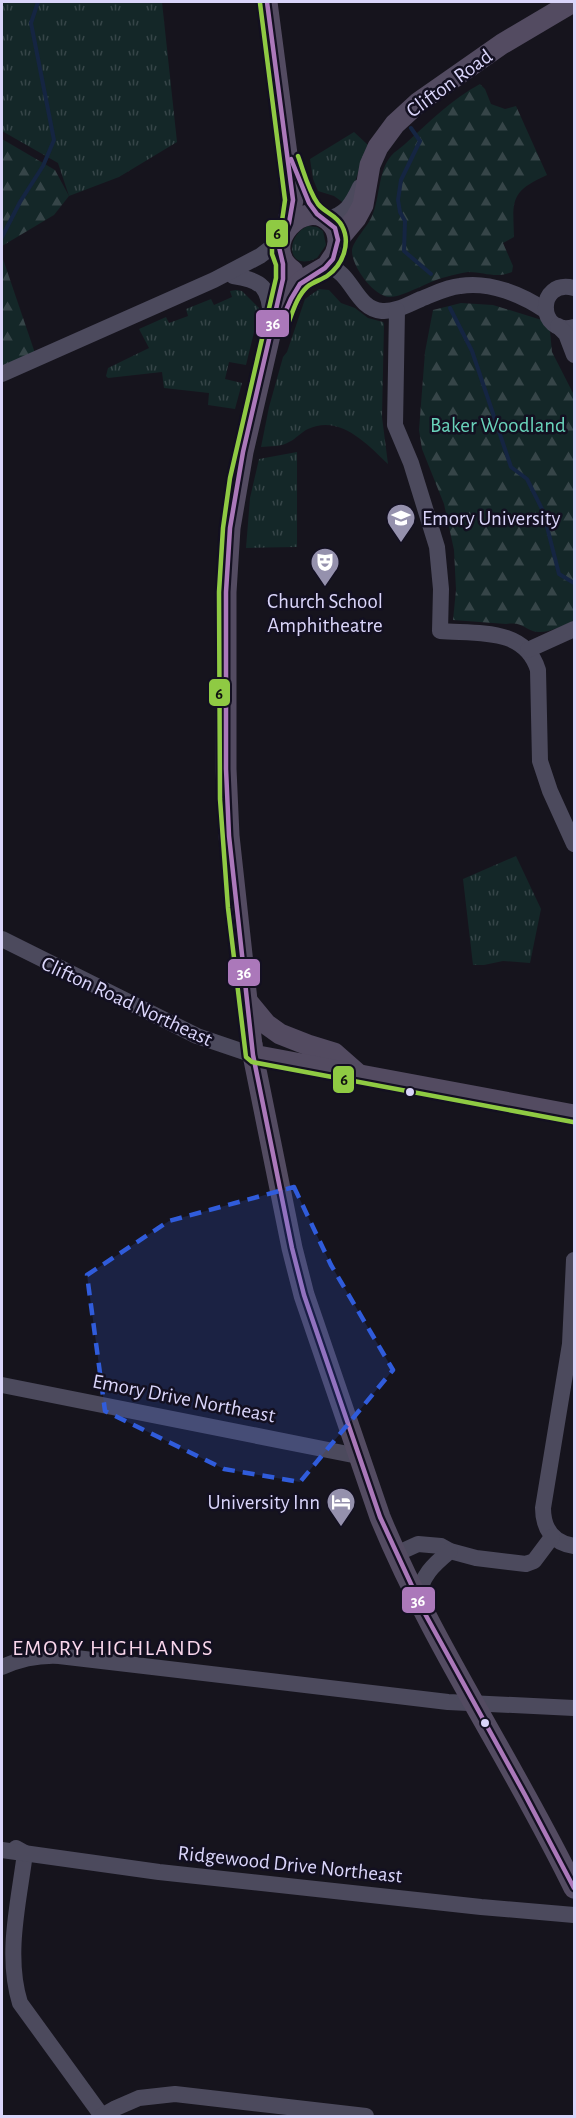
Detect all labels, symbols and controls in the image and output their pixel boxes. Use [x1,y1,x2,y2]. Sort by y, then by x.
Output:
street label: Clifton Road [403,45,496,121]
line badge: 6 [265,219,289,248]
text: 6 [273,226,281,242]
line badge: 36 [255,309,290,338]
text: 36 [266,316,281,332]
park label: Baker Woodland [430,415,566,436]
school or university icon: Emory University [385,502,417,544]
place label: Emory University [422,508,561,529]
theatre icon: Church School Amphitheatre [309,546,341,588]
place label: Church School Amphitheatre [267,591,383,636]
line badge: 6 [208,678,231,707]
text: 6 [215,686,223,702]
street label: Clifton Road Northeast [38,953,216,1050]
line badge: 36 [227,958,261,987]
text: 36 [237,965,252,981]
line badge: 6 [332,1065,355,1094]
text: 6 [340,1072,348,1088]
unlabelled marker [404,1086,416,1098]
street label: Emory Drive Northeast [91,1370,277,1427]
hotel icon: University Inn [325,1486,357,1528]
place label: University Inn [207,1492,320,1513]
line badge: 36 [401,1586,436,1614]
text: 36 [411,1593,426,1609]
district label: EMORY HIGHLANDS [12,1637,214,1659]
unlabelled marker [479,1717,491,1729]
street label: Ridgewood Drive Northeast [177,1842,404,1887]

